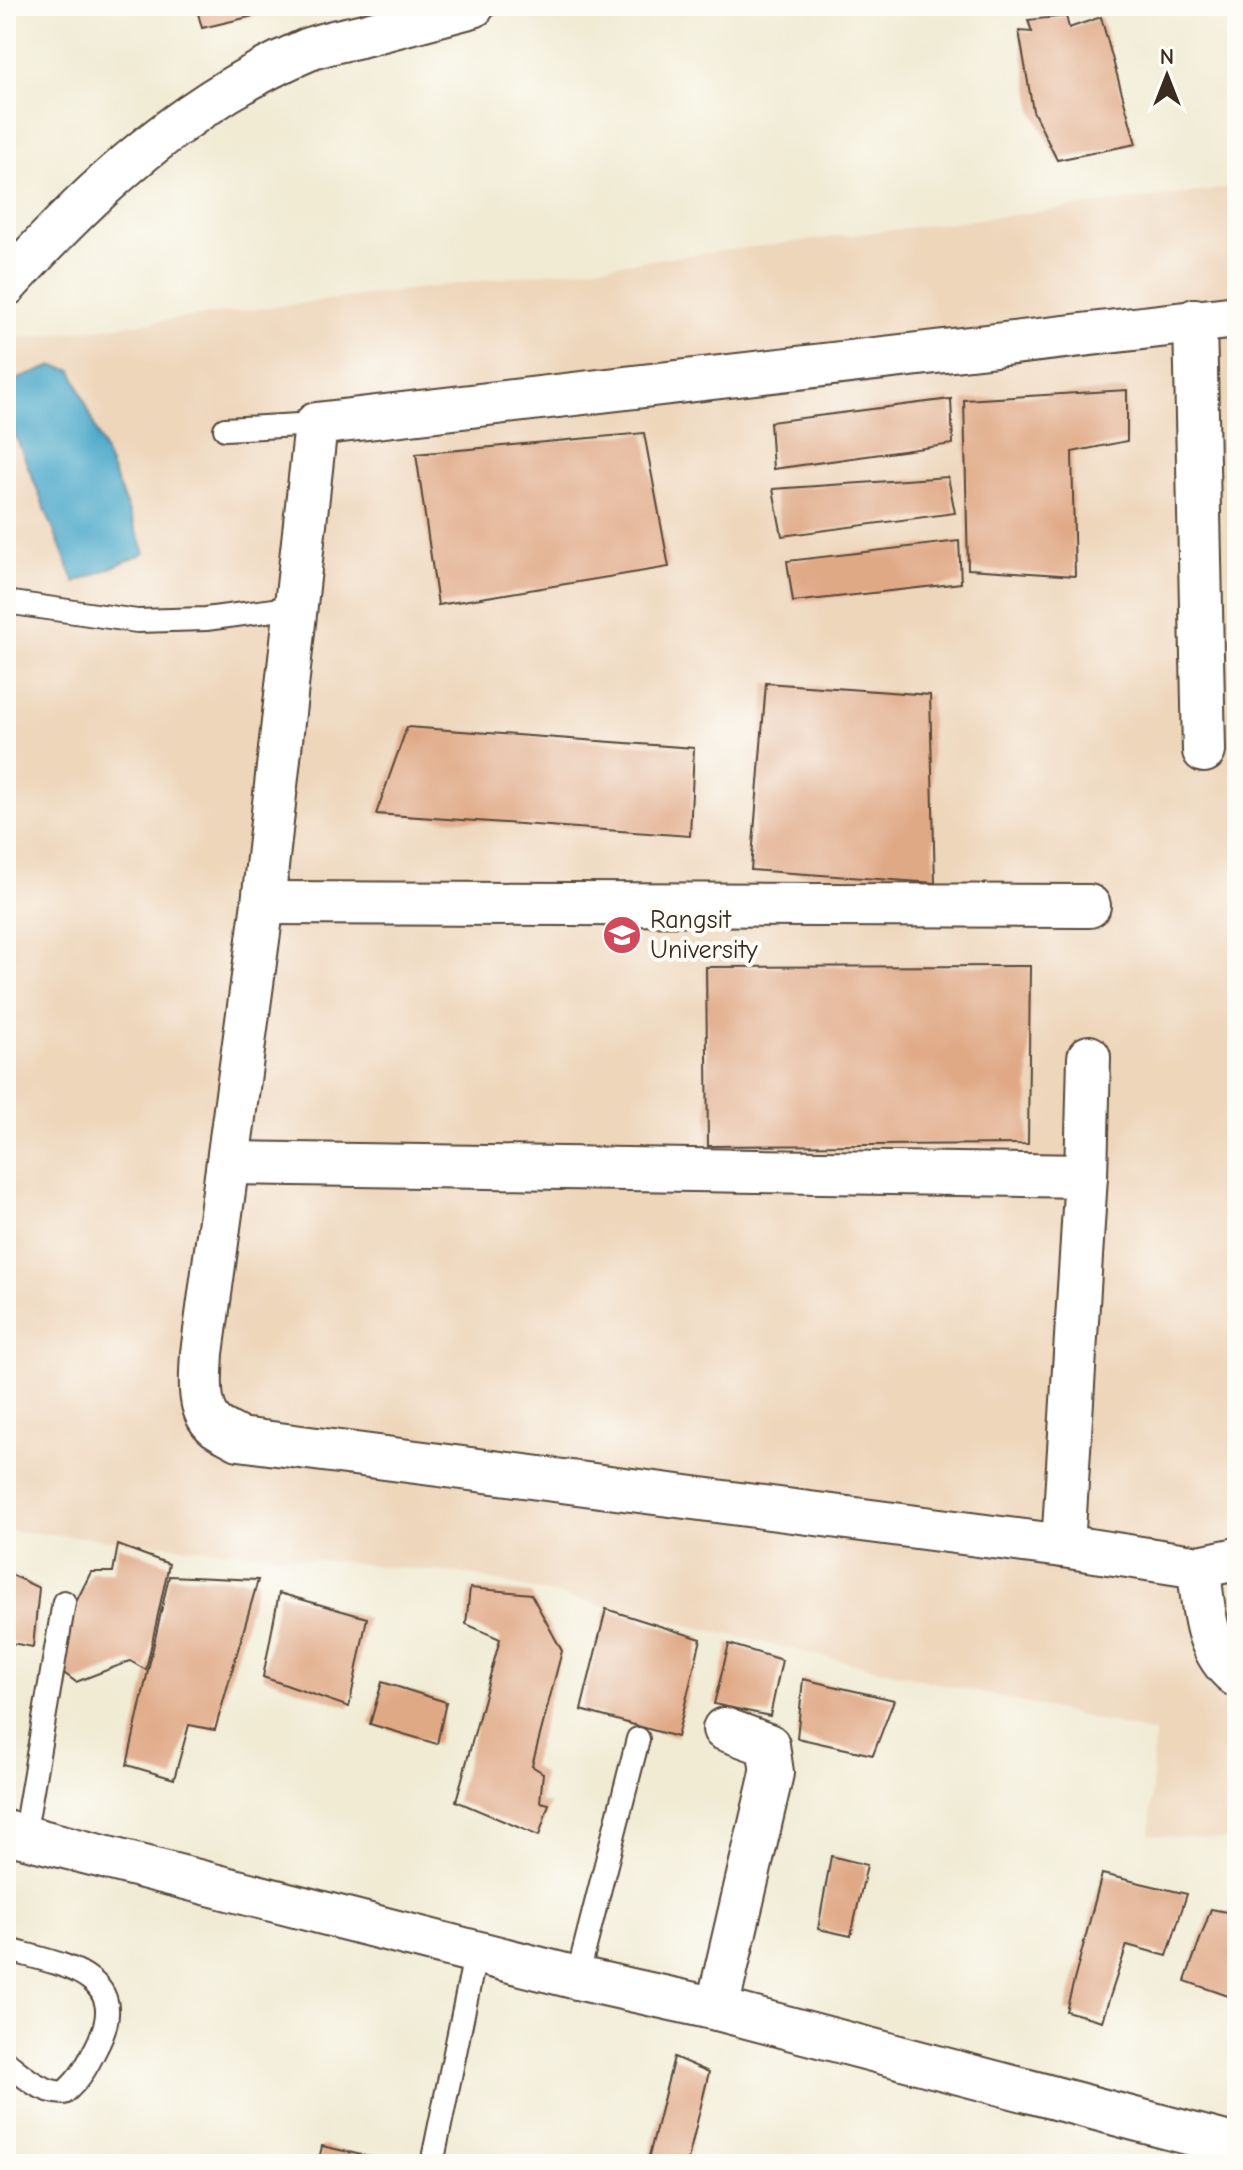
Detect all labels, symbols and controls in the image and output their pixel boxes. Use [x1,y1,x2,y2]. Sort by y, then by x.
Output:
north arrow [1127,36,1207,116]
text: N [1160,44,1174,70]
place label: Rangsit University [650,905,758,965]
school or university icon: Rangsit University [601,914,643,956]

